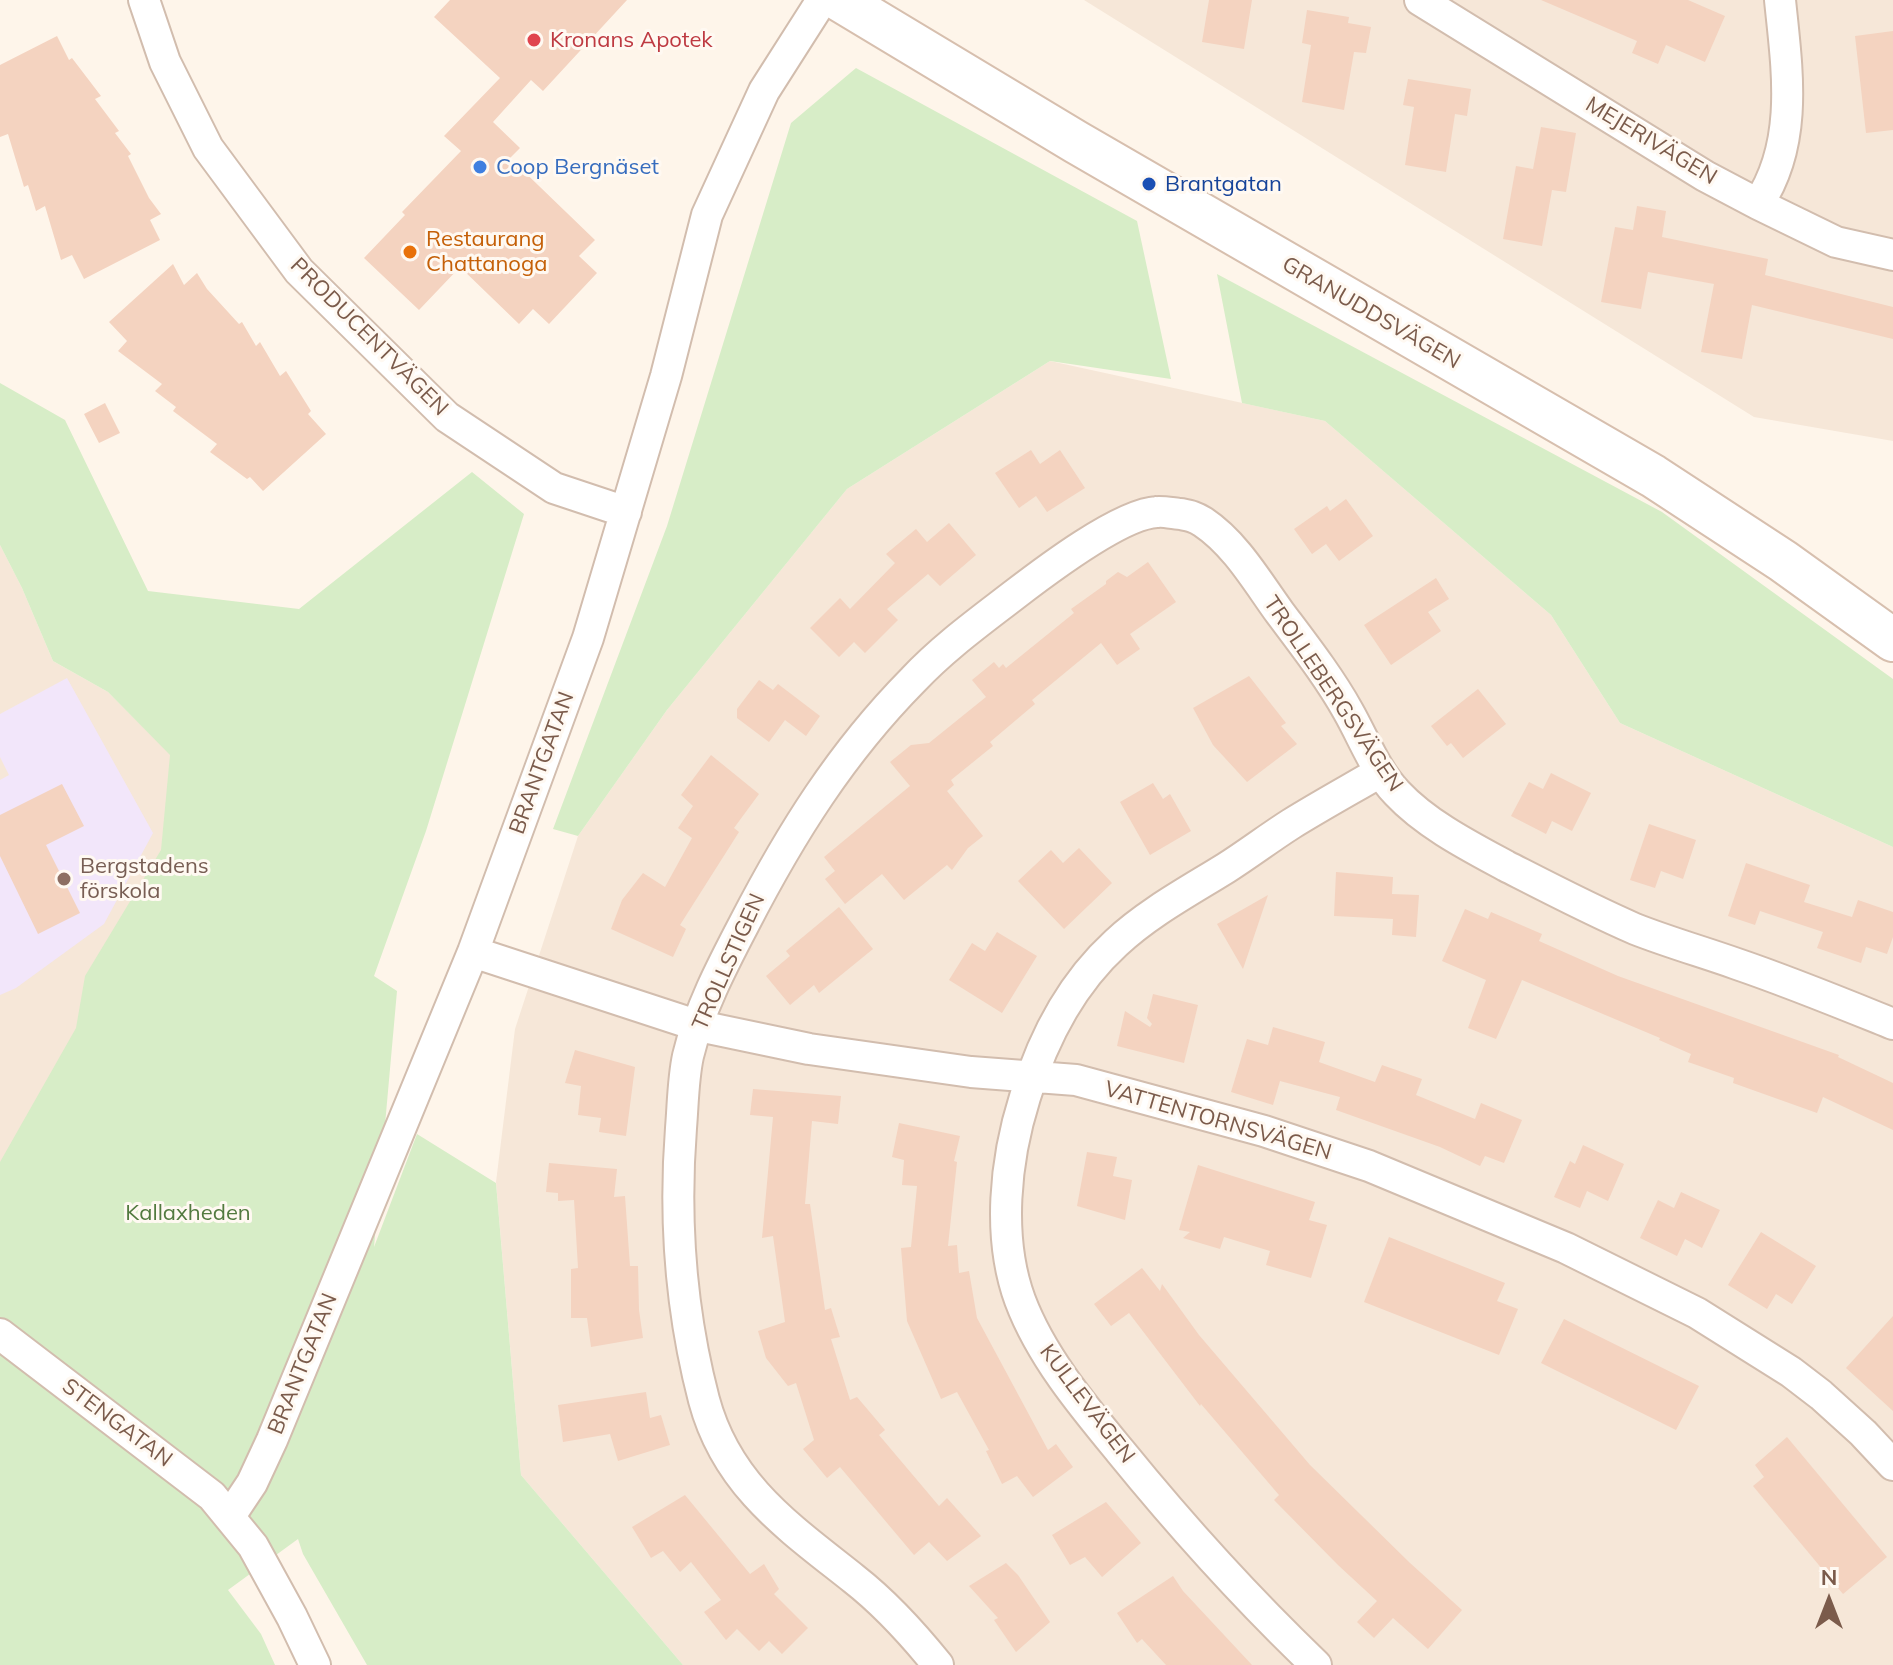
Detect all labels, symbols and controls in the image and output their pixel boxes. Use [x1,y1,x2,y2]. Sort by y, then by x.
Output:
place label: Kronans Apotek [550,27,713,53]
marker: Kronans Apotek [525,31,543,49]
street label: MEJERIVÄGEN [1581,91,1721,191]
place label: Coop Bergnäset [496,154,659,180]
marker: Coop Bergnäset [471,158,489,176]
place label: Brantgatan [1165,171,1282,197]
marker: Brantgatan [1140,175,1158,193]
place label: Restaurang Chattanoga [426,226,547,278]
marker: Restaurang Chattanoga [401,243,419,261]
street label: GRANUDDSVÄGEN [1277,251,1465,375]
street label: PRODUCENTVÄGEN [285,253,453,421]
street label: TROLLEBERGSVÄGEN [1258,591,1408,797]
street label: BRANTGATAN [504,688,580,838]
place label: Bergstadens förskola [80,853,209,904]
marker: Bergstadens förskola [55,870,73,888]
street label: TROLLSTIGEN [687,890,771,1034]
street label: VATTENTORNSVÄGEN [1102,1076,1334,1166]
park label: Kallaxheden [125,1200,251,1226]
street label: BRANTGATAN [263,1290,343,1438]
street label: KULLEVÄGEN [1034,1339,1140,1469]
street label: STENGATAN [57,1373,177,1473]
north arrow [1789,1561,1869,1641]
text: N [1821,1563,1837,1591]

